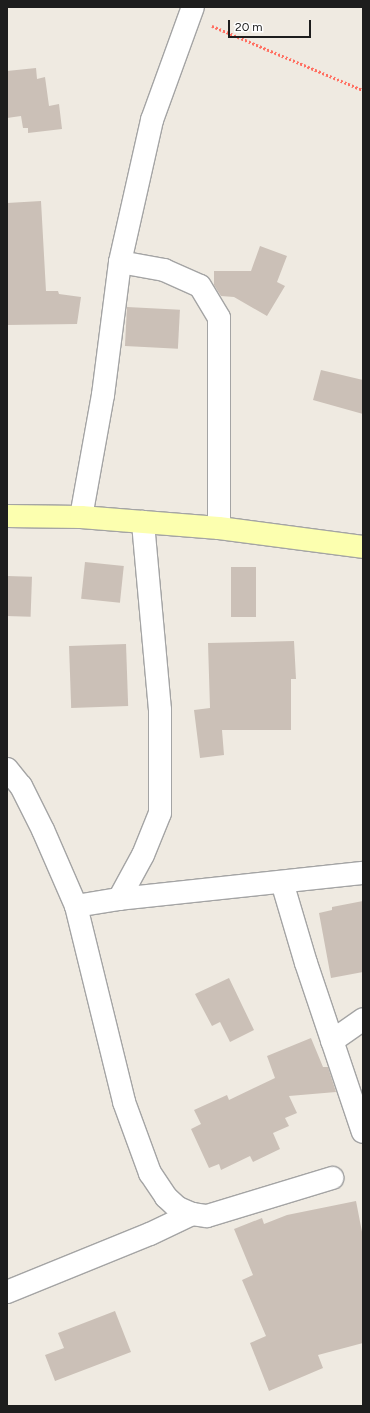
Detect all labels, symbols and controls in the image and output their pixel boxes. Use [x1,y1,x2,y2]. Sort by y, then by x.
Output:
scale bar [230,12,313,38]
text: 20 m [235,20,263,34]

